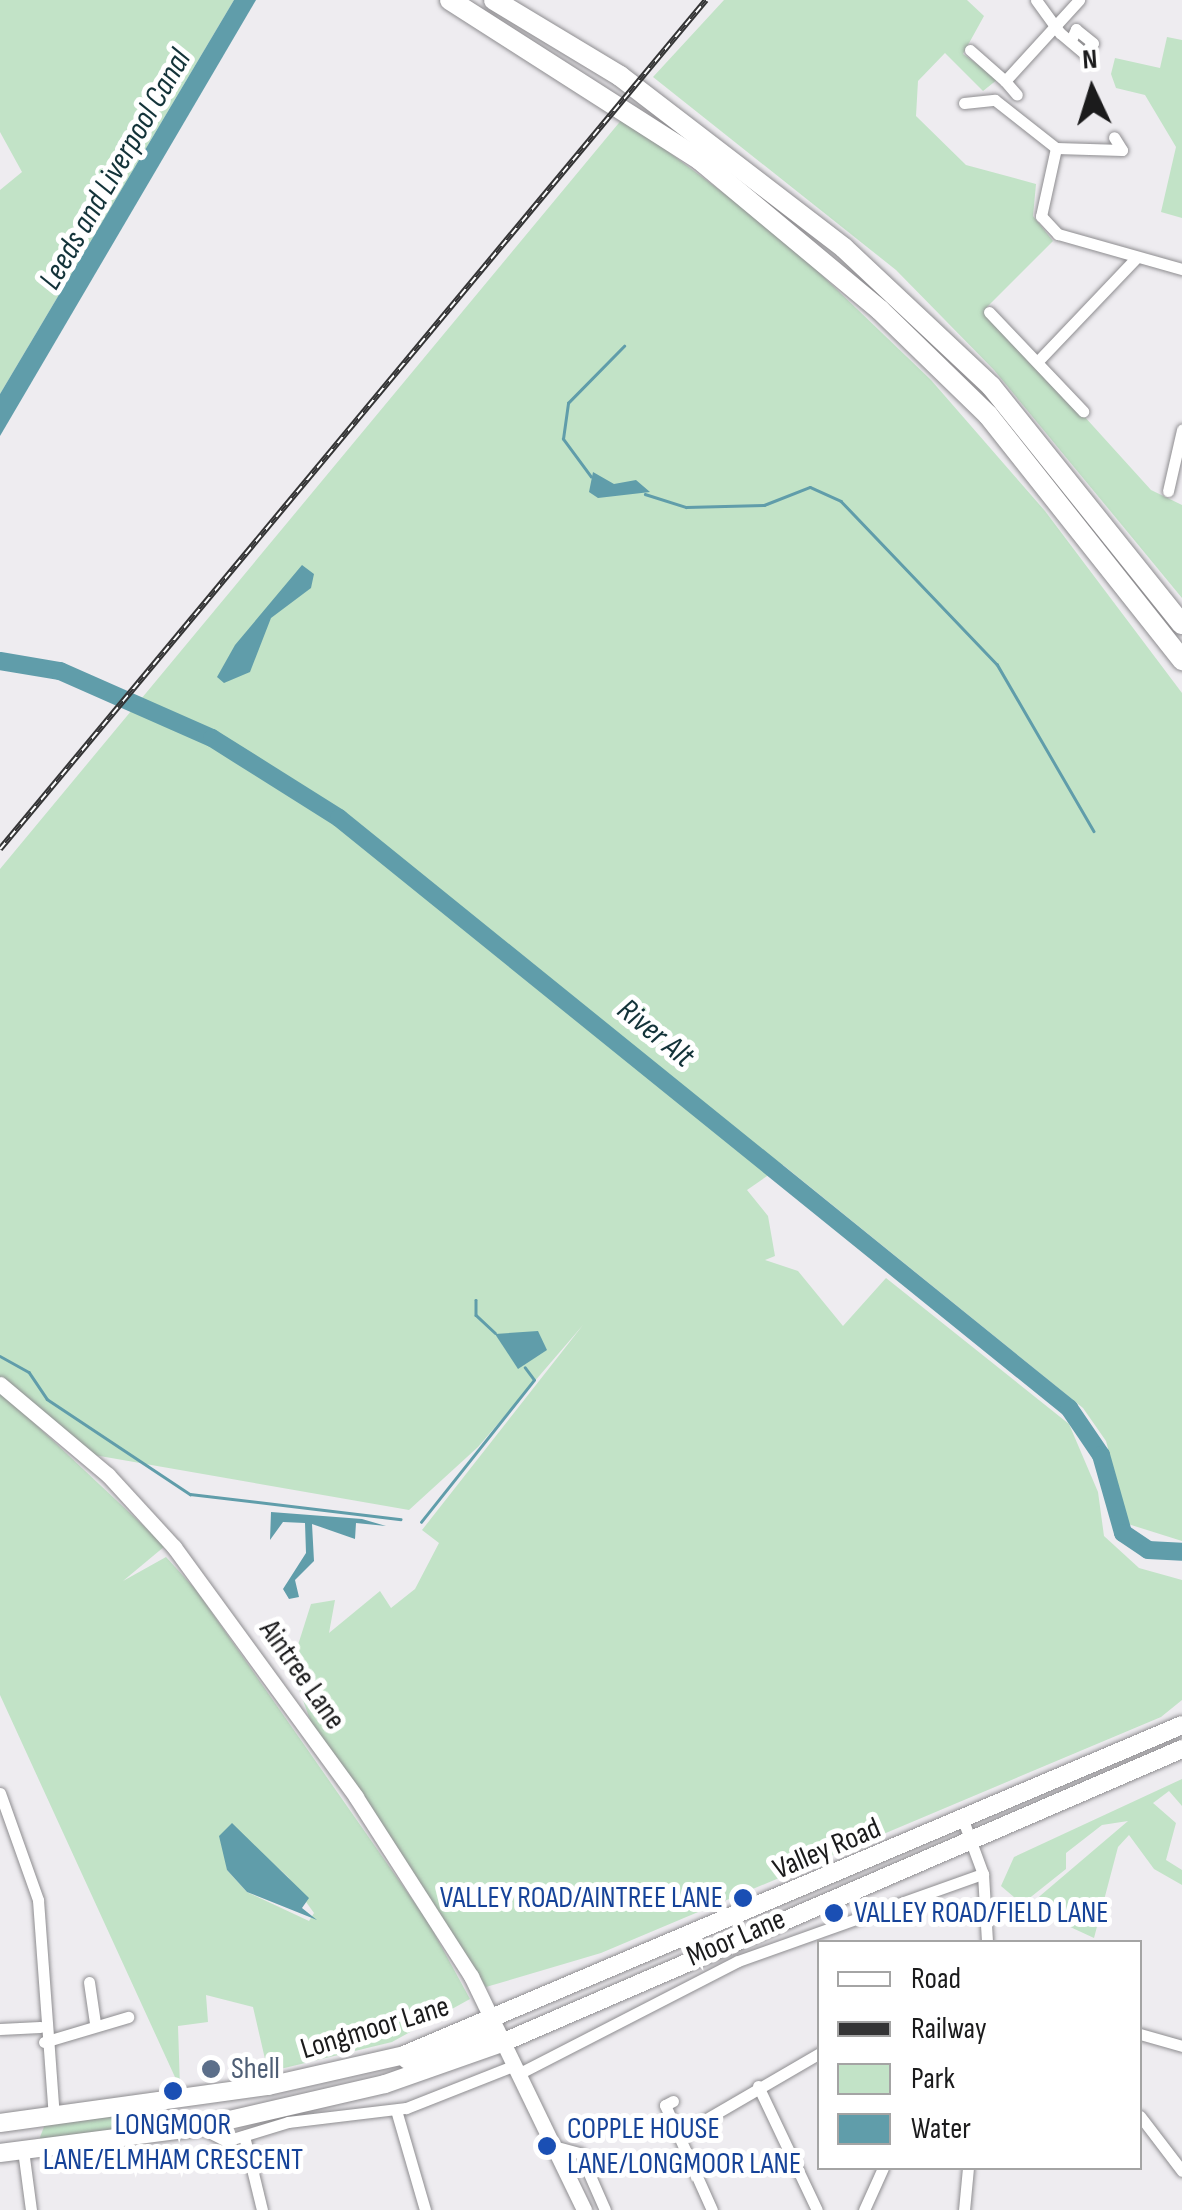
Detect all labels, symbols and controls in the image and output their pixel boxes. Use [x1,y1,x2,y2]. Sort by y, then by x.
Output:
north arrow [1042,40,1142,140]
water label: Leeds and Liverpool Canal [32,43,200,297]
text: N [1081,43,1098,77]
water label: River Alt [609,991,701,1077]
street label: Aintree Lane [251,1613,353,1737]
street label: Valley Road [768,1810,886,1888]
place label: VALLEY ROAD/AINTREE LANE [440,1880,723,1916]
marker: VALLEY ROAD/AINTREE LANE [732,1887,754,1909]
place label: VALLEY ROAD/FIELD LANE [854,1895,1109,1931]
street label: Moor Lane [681,1901,791,1975]
marker: VALLEY ROAD/FIELD LANE [823,1902,845,1924]
legend [817,1940,1142,2170]
text: Road [911,1961,961,1997]
street label: Longmoor Lane [297,1988,453,2068]
text: Railway [911,2011,987,2047]
place label: Shell [231,2051,280,2087]
marker: Shell [200,2058,222,2080]
text: Park [911,2061,955,2097]
marker: LONGMOOR LANE/ELMHAM CRESCENT [162,2080,184,2102]
place label: LONGMOOR LANE/ELMHAM CRESCENT [43,2107,303,2178]
place label: COPPLE HOUSE LANE/LONGMOOR LANE [567,2111,801,2182]
text: Water [911,2111,971,2147]
marker: COPPLE HOUSE LANE/LONGMOOR LANE [536,2135,558,2157]

